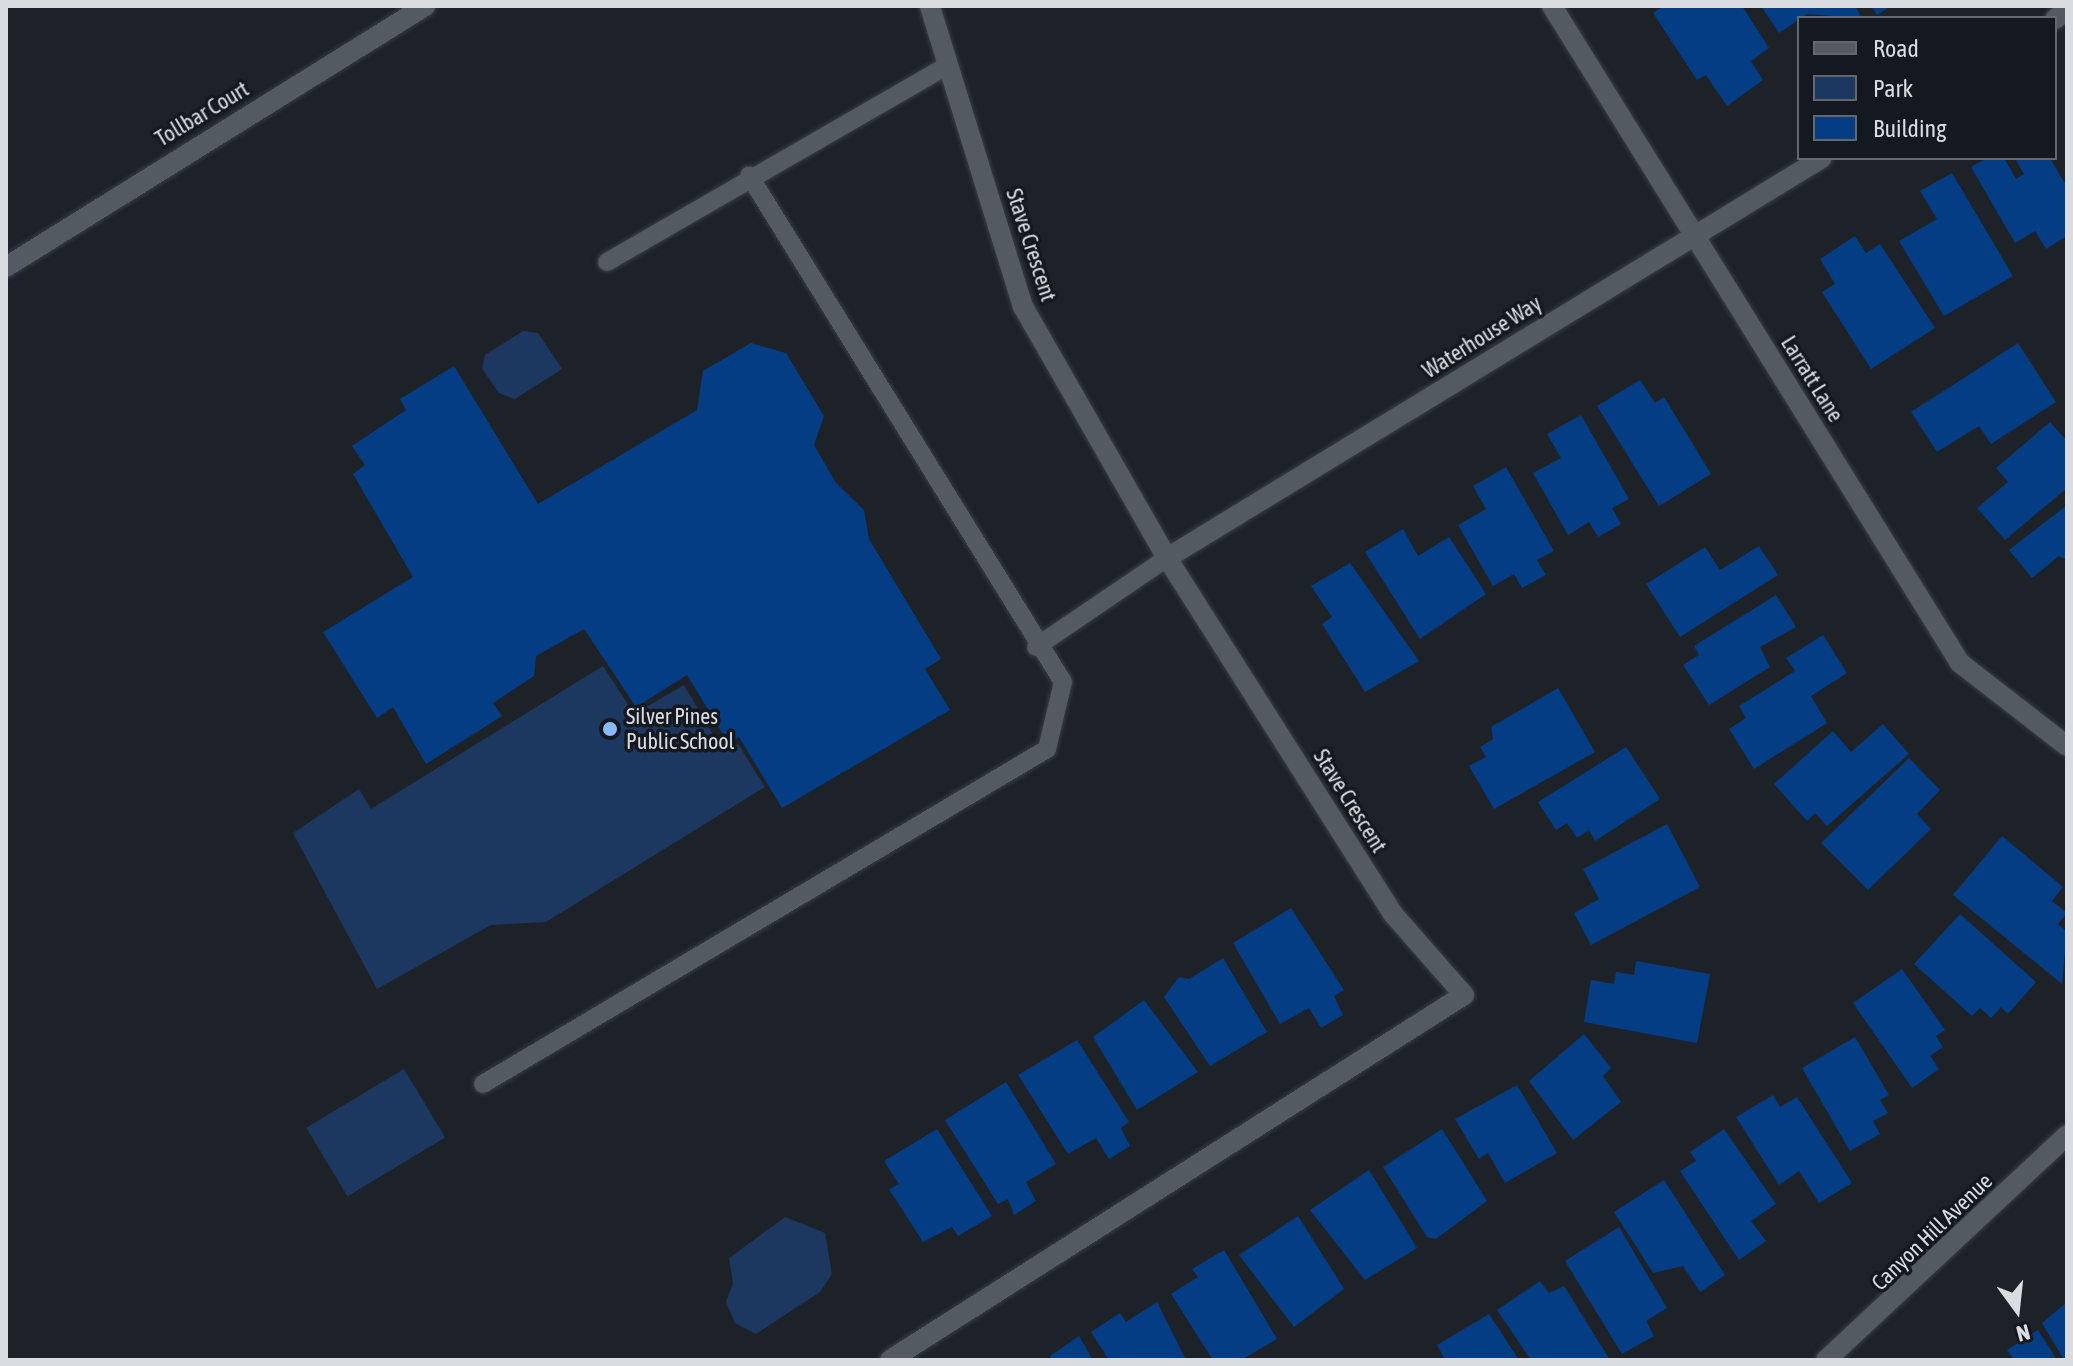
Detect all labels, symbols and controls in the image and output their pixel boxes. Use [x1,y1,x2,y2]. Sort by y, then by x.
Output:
legend [1797,16,2057,160]
text: Road [1873,35,1919,62]
text: Park [1873,75,1913,102]
street label: Tollbar Court [151,76,253,152]
text: Building [1873,115,1946,142]
street label: Stave Crescent [1000,185,1062,305]
street label: Waterhouse Way [1418,290,1546,384]
street label: Larratt Lane [1775,331,1849,427]
place label: Silver Pines Public School [626,703,734,754]
marker: Silver Pines Public School [601,720,619,738]
street label: Stave Crescent [1308,744,1392,858]
street label: Canyon Hill Avenue [1866,1168,1998,1296]
north arrow [1977,1270,2057,1350]
text: N [2014,1319,2033,1347]

